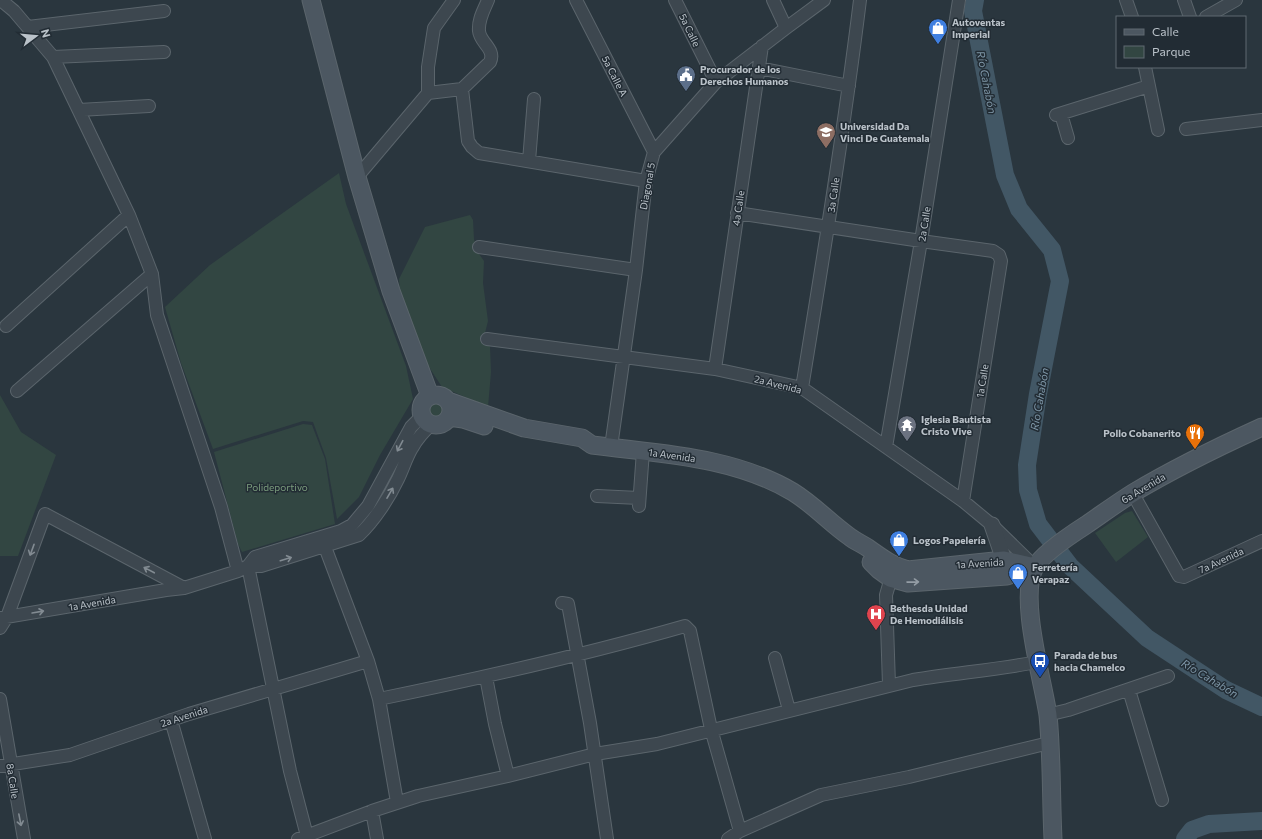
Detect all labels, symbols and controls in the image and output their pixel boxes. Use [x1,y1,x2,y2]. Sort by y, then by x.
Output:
street label: 5a Calle [677,11,703,49]
north arrow [16,16,56,56]
place label: Autoventas Imperial [952,16,1006,40]
legend [1116,16,1246,68]
shop icon: Autoventas Imperial [927,17,949,45]
text: Calle [1152,24,1179,38]
text: N [39,27,53,39]
text: Parque [1152,44,1190,58]
water label: Río Cahabón [975,50,999,114]
street label: 5a Calle A [600,54,630,98]
place label: Procurador de los Derechos Humanos [700,63,789,87]
public building icon: Procurador de los Derechos Humanos [675,64,697,92]
place label: Universidad Da Vinci De Guatemala [840,120,929,144]
school or university icon: Universidad Da Vinci De Guatemala [815,121,837,149]
street label: Diagonal 5 [637,161,657,210]
street label: 3a Calle [825,177,841,213]
street label: 4a Calle [730,190,746,226]
street label: 2a Calle [915,206,933,242]
street label: 1a Calle [973,363,991,399]
water label: Río Cahabón [1027,367,1051,431]
street label: 2a Avenida [753,372,803,396]
place label: Iglesia Bautista Cristo Vive [921,413,991,437]
temple icon: Iglesia Bautista Cristo Vive [896,414,918,442]
restaurant icon: Pollo Cobanerito [1184,422,1206,450]
place label: Pollo Cobanerito [1103,427,1181,439]
one-way arrow [396,440,403,452]
street label: 1a Avenida [648,446,696,464]
street label: 6a Avenida [1119,470,1167,506]
park label: Polideportivo [246,481,308,493]
one-way arrow [387,487,395,499]
shop icon: Logos Papelería [888,529,910,557]
place label: Logos Papelería [913,534,986,546]
one-way arrow [27,544,35,556]
street label: 7a Avenida [1197,544,1245,576]
one-way arrow [279,555,292,562]
street label: 1a Avenida [956,555,1004,571]
place label: Ferretería Verapaz [1032,561,1078,585]
shop icon: Ferretería Verapaz [1007,562,1029,590]
one-way arrow [144,565,156,573]
one-way arrow [907,578,920,586]
street label: 1a Avenida [68,593,116,613]
place label: Bethesda Unidad De Hemodiálisis [890,602,968,626]
hospital icon: Bethesda Unidad De Hemodiálisis [865,603,887,631]
one-way arrow [32,608,45,616]
place label: Parada de bus hacia Chamelco [1054,649,1125,673]
bus stop icon: Parada de bus hacia Chamelco [1029,650,1051,678]
water label: Río Cahabón [1179,656,1241,700]
street label: 2a Avenida [159,703,209,729]
street label: 8a Calle [4,762,22,800]
one-way arrow [17,813,25,826]

